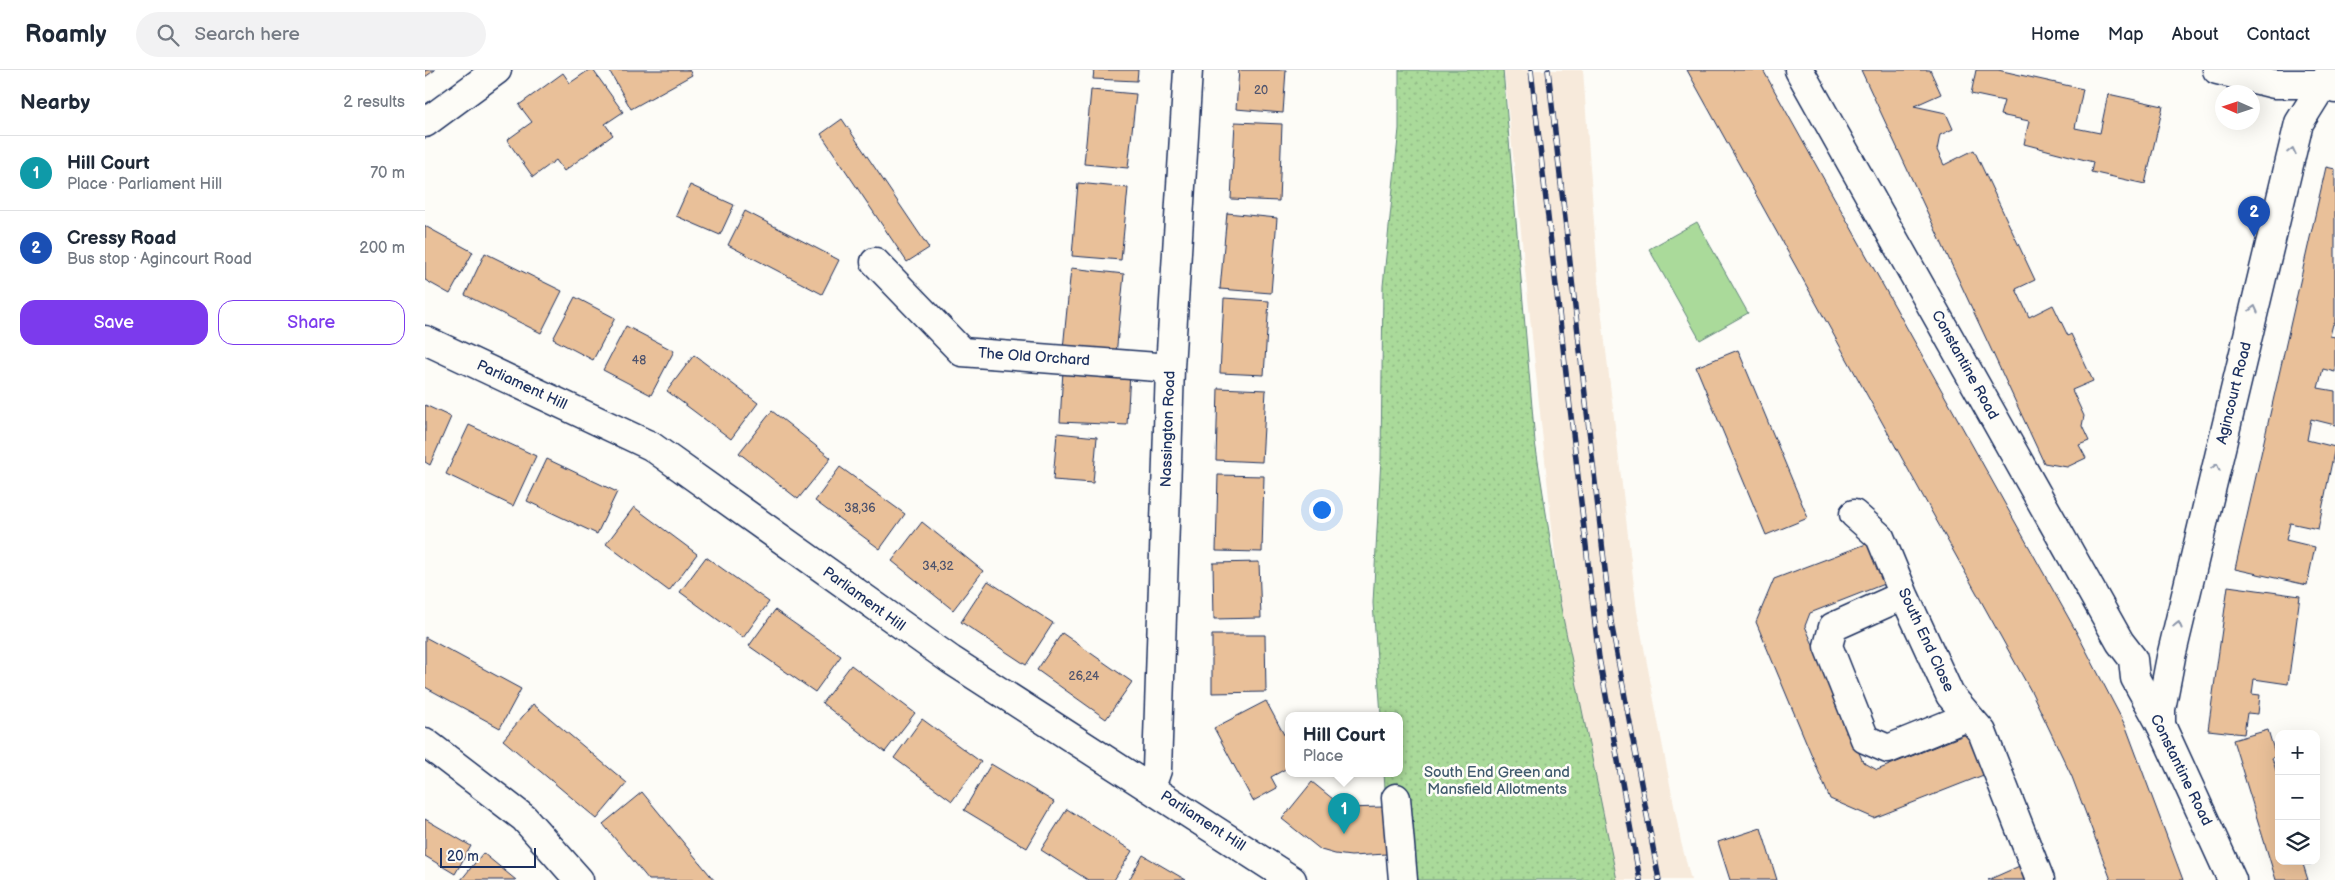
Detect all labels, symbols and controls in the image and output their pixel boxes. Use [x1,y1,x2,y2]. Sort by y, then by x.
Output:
search box [136,12,486,57]
text: Roamly [25,20,106,49]
icon: search [154,21,182,49]
text: Search here [194,23,300,46]
text: Home [2031,24,2080,45]
text: Map [2108,24,2144,45]
text: About [2172,24,2219,45]
text: Contact [2247,24,2310,45]
house number: 20 [1254,83,1268,98]
north arrow [2215,85,2260,130]
text: Nearby [20,90,90,115]
text: 2 results [343,93,405,112]
one-way arrow [2286,147,2297,156]
text: Hill Court [67,152,150,175]
text: 1 [33,164,39,183]
text: 70 m [370,164,405,183]
text: Place · Parliament Hill [67,175,222,194]
pin: 2 [2238,196,2270,237]
text: Cressy Road [67,227,176,250]
text: 2 [31,239,41,258]
text: 200 m [359,239,405,258]
text: Bus stop · Agincourt Road [67,250,252,269]
button: Save [20,300,208,345]
button: Share [218,300,405,345]
one-way arrow [2248,305,2259,314]
street label: Constantine Road [1927,307,2003,423]
street label: Agincourt Road [2212,340,2256,446]
street label: The Old Orchard [977,344,1091,370]
house number: 48 [632,353,646,368]
street label: Parliament Hill [474,356,570,414]
street label: Nassington Road [1156,370,1180,488]
one-way arrow [2210,463,2221,472]
your location [1309,497,1335,523]
house number: 38,36 [844,501,876,516]
house number: 34,32 [922,559,954,574]
street label: Parliament Hill [819,563,909,635]
street label: South End Close [1894,585,1958,695]
one-way arrow [2172,621,2183,630]
house number: 26,24 [1069,669,1100,684]
street label: Constantine Road [2146,711,2216,829]
popup [1285,712,1403,777]
text: Hill Court [1303,724,1385,747]
map controls [2275,730,2320,865]
button: + [2275,730,2320,775]
text: Place [1303,747,1343,766]
park label: South End Green and Mansfield Allotments [1424,763,1570,799]
button: − [2275,775,2320,820]
street label: Parliament Hill [1157,786,1249,856]
pin: 1 [1328,793,1360,834]
button: layers [2275,820,2320,865]
scale bar [440,845,536,868]
text: 20 m [447,848,479,865]

